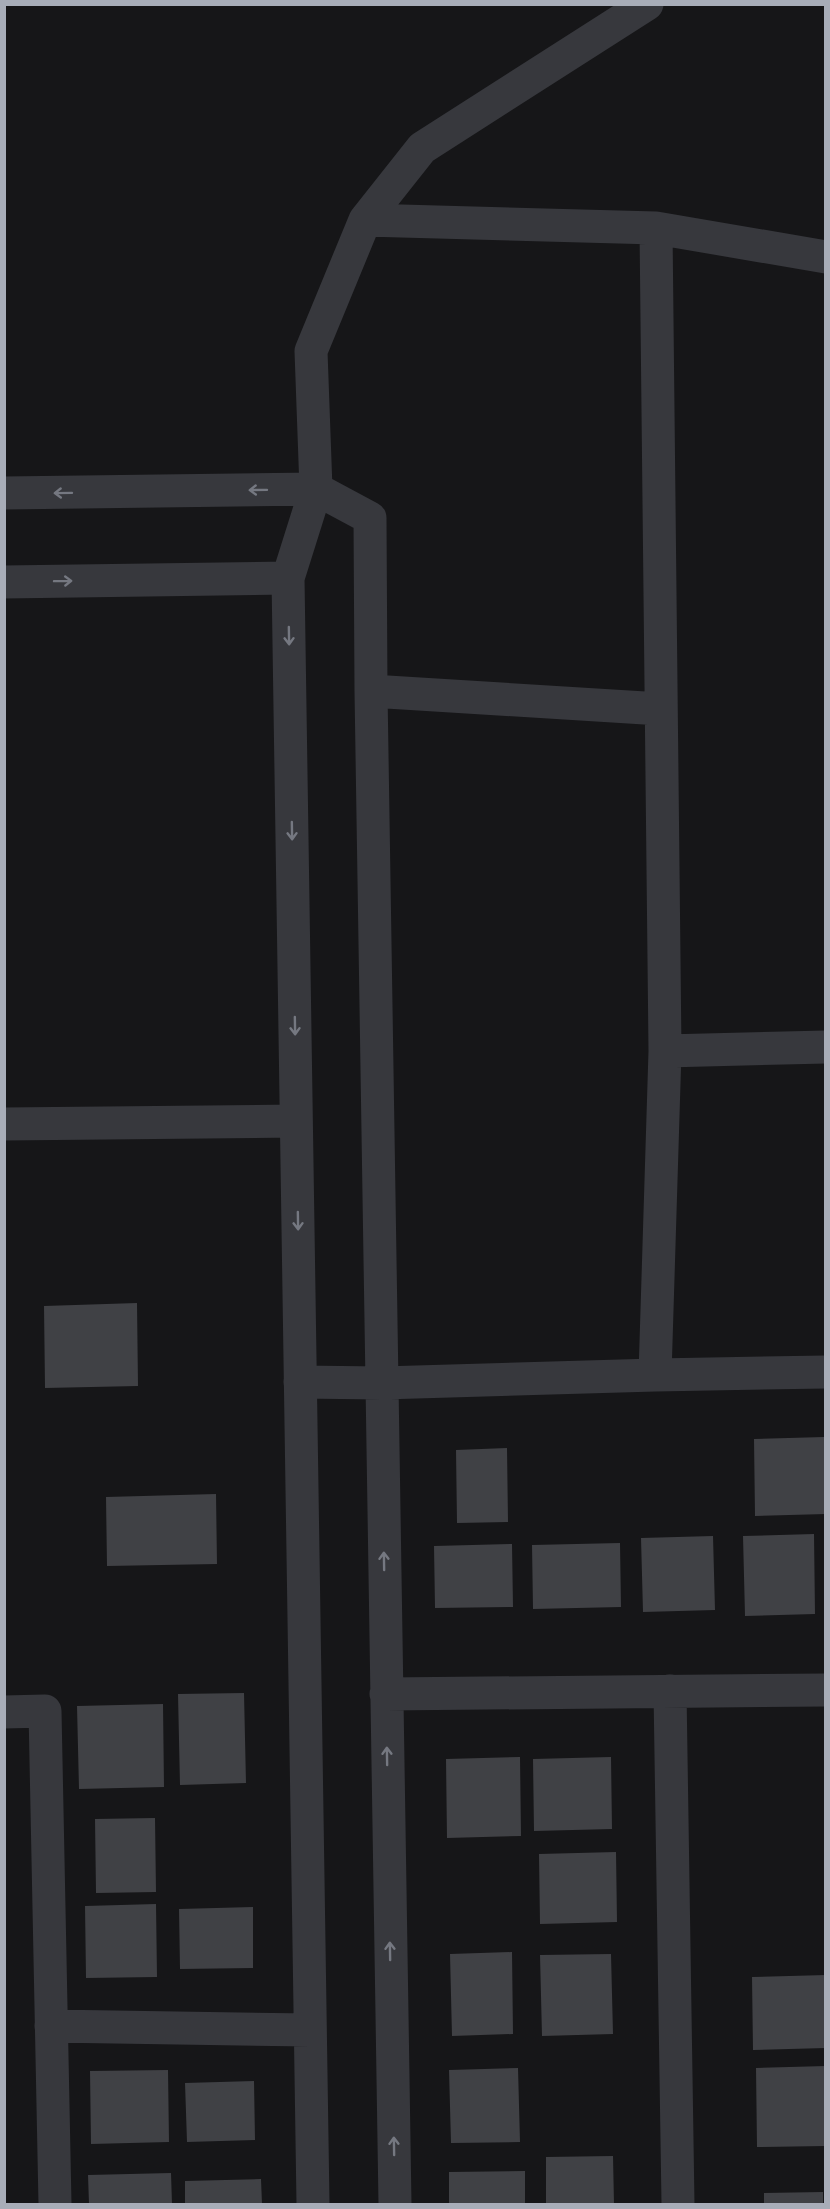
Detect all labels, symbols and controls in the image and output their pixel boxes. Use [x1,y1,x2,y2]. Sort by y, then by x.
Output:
one-way arrow [248,484,268,496]
one-way arrow [54,487,74,498]
one-way arrow [52,575,72,587]
one-way arrow [283,626,295,646]
one-way arrow [286,821,298,841]
one-way arrow [289,1016,301,1036]
one-way arrow [292,1211,304,1231]
one-way arrow [378,1552,390,1572]
one-way arrow [381,1747,393,1767]
one-way arrow [385,1942,396,1962]
one-way arrow [388,2137,399,2157]

